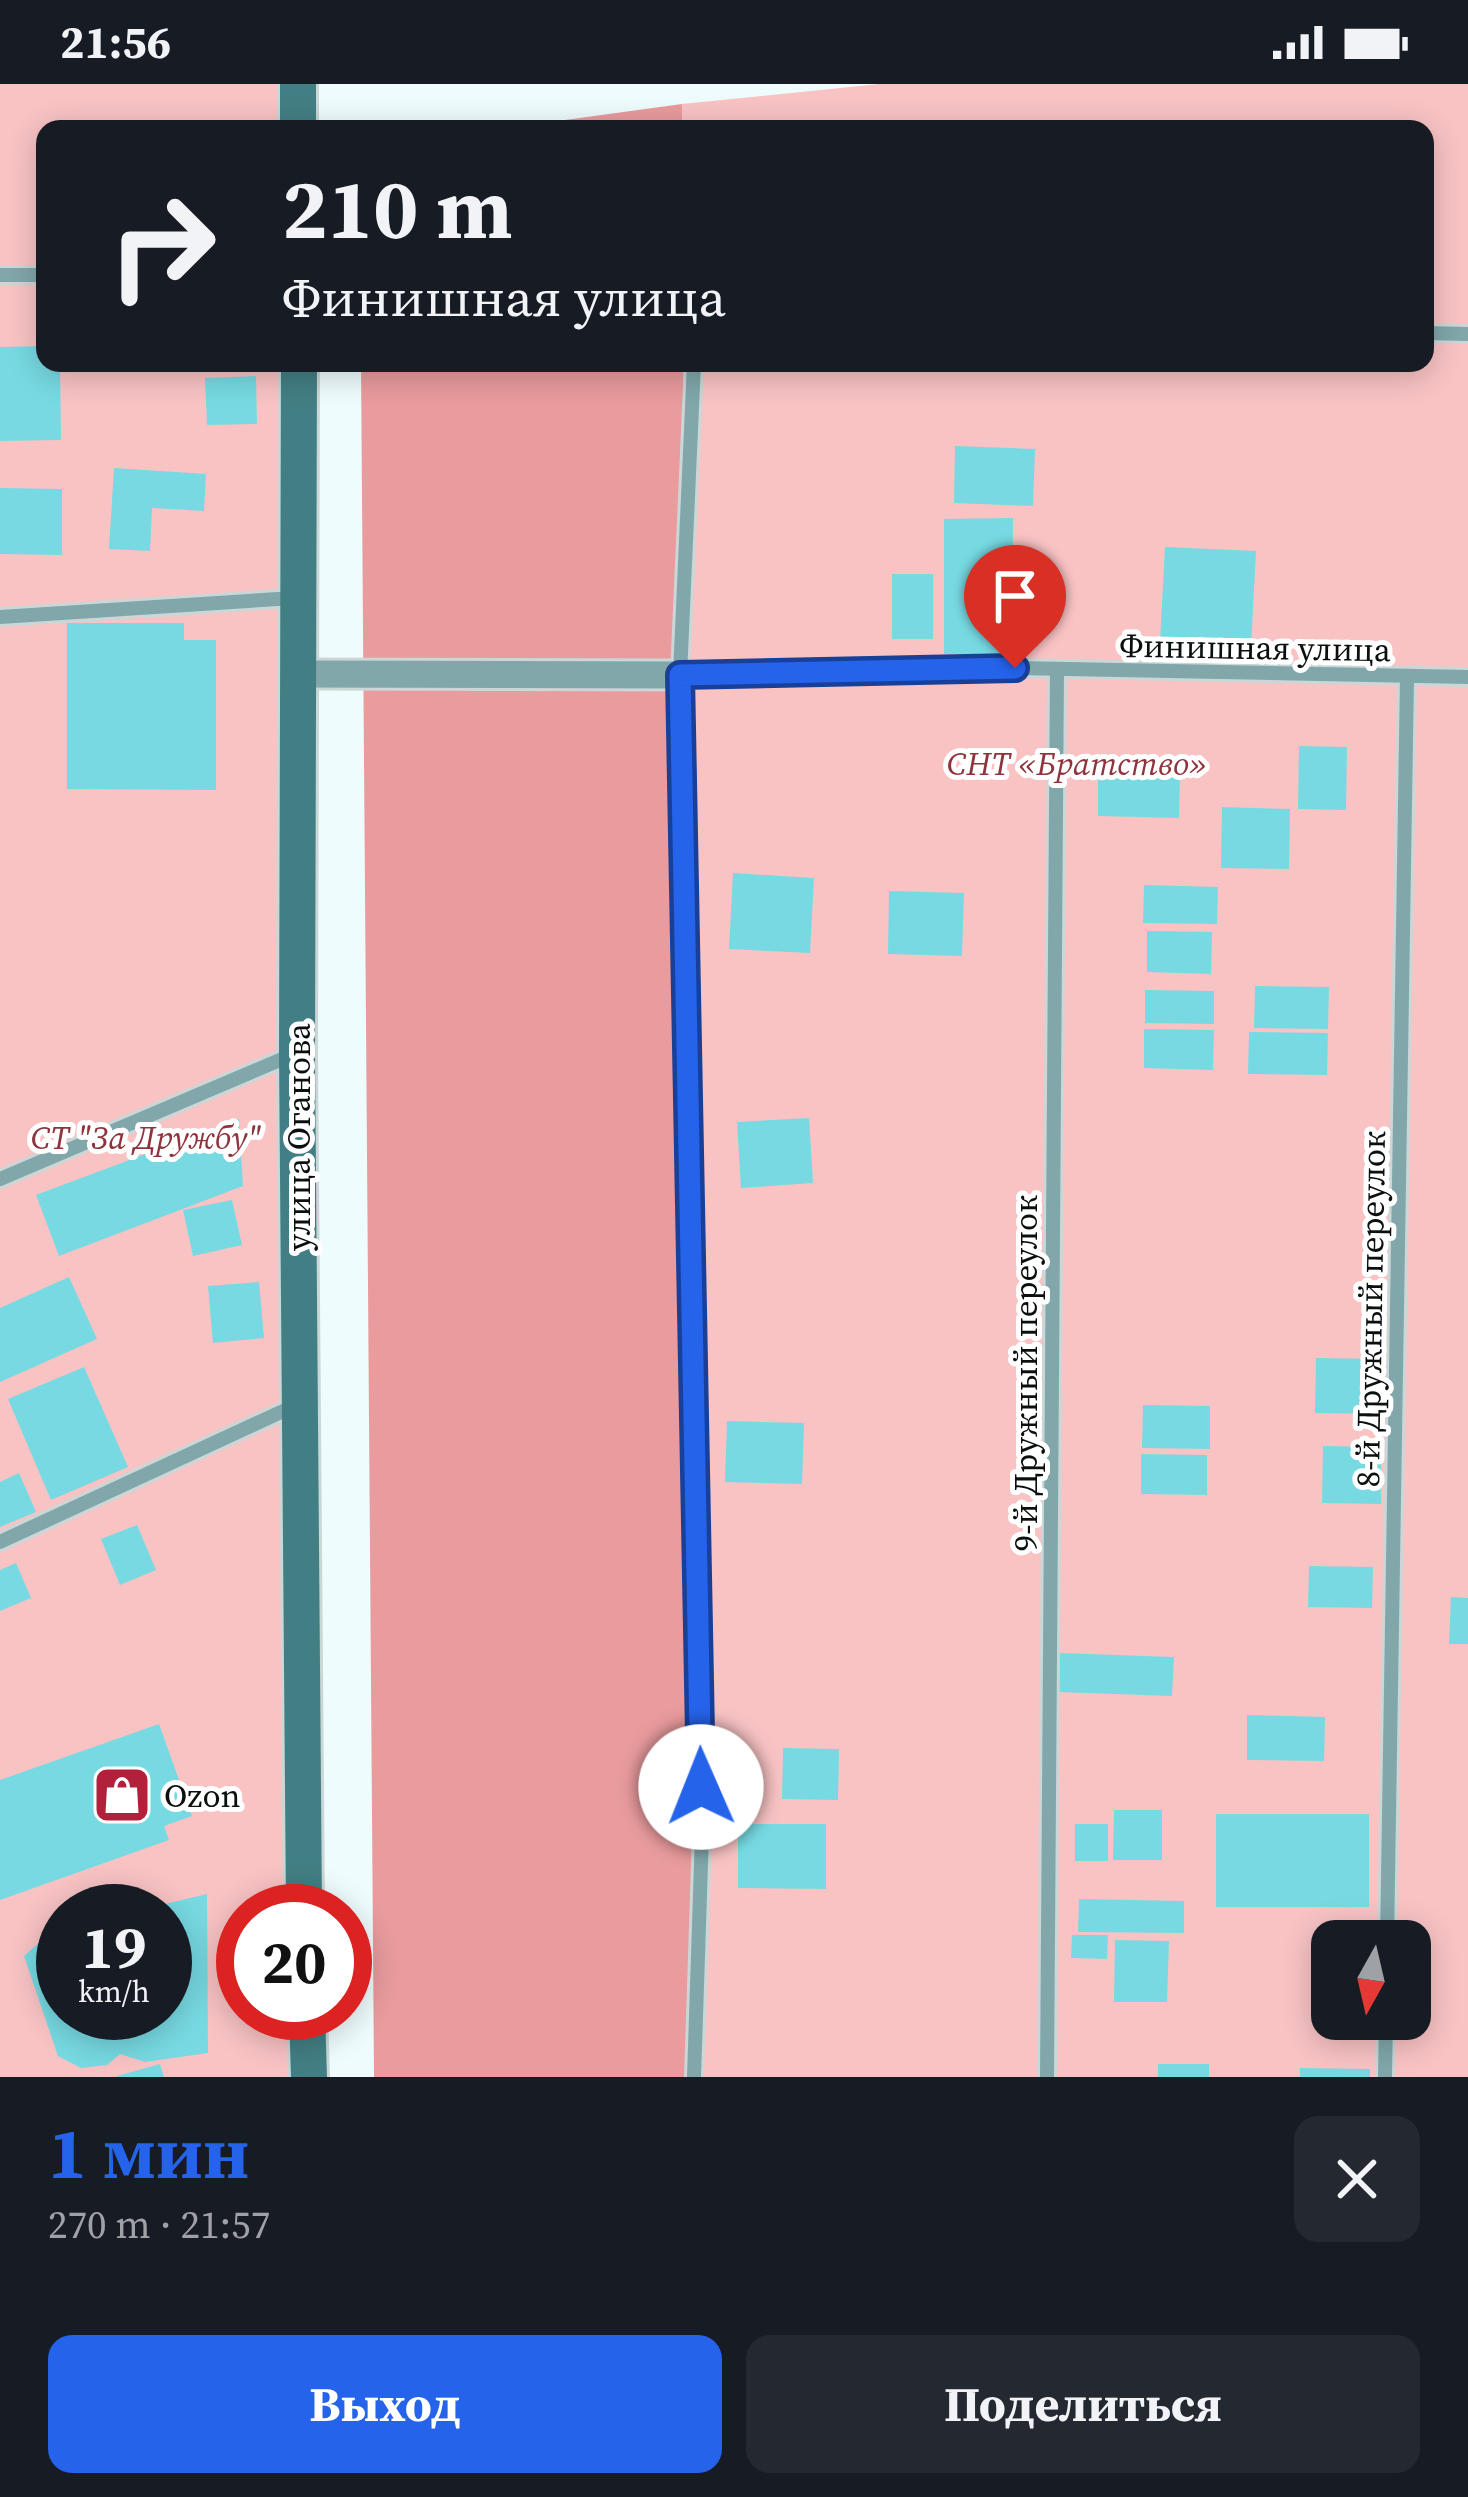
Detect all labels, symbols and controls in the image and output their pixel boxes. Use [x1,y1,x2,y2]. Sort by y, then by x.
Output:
text: 21:56 [60,11,171,73]
text: 210 m [282,151,513,266]
icon: right [84,168,240,324]
text: Финишная улица [282,260,726,334]
pin [964,545,1066,668]
icon: arrive [982,563,1048,629]
street label: Финишная улица [1119,623,1391,672]
park label: СНТ «Братство» [947,741,1207,786]
street label: улица Оганова [276,1023,321,1251]
park label: СТ "За Дружбу" [31,1115,261,1160]
street label: 8-й Дружный переулок [1345,1130,1396,1488]
street label: 9-й Дружный переулок [1003,1195,1048,1551]
position arrow [638,1724,764,1850]
shop icon: Ozon [91,1764,153,1826]
place label: Ozon [164,1773,241,1818]
speed limit sign: 20 [216,1884,372,2040]
text: 19 [81,1906,147,1988]
north arrow [1311,1920,1431,2040]
map controls [1311,1920,1431,2040]
text: km/h [78,1971,150,2012]
text: 1 мин [48,2103,249,2202]
button: close [1294,2116,1420,2242]
text: 270 m · 21:57 [48,2198,270,2251]
button: Выход [48,2335,722,2473]
button: Поделиться [746,2335,1420,2473]

